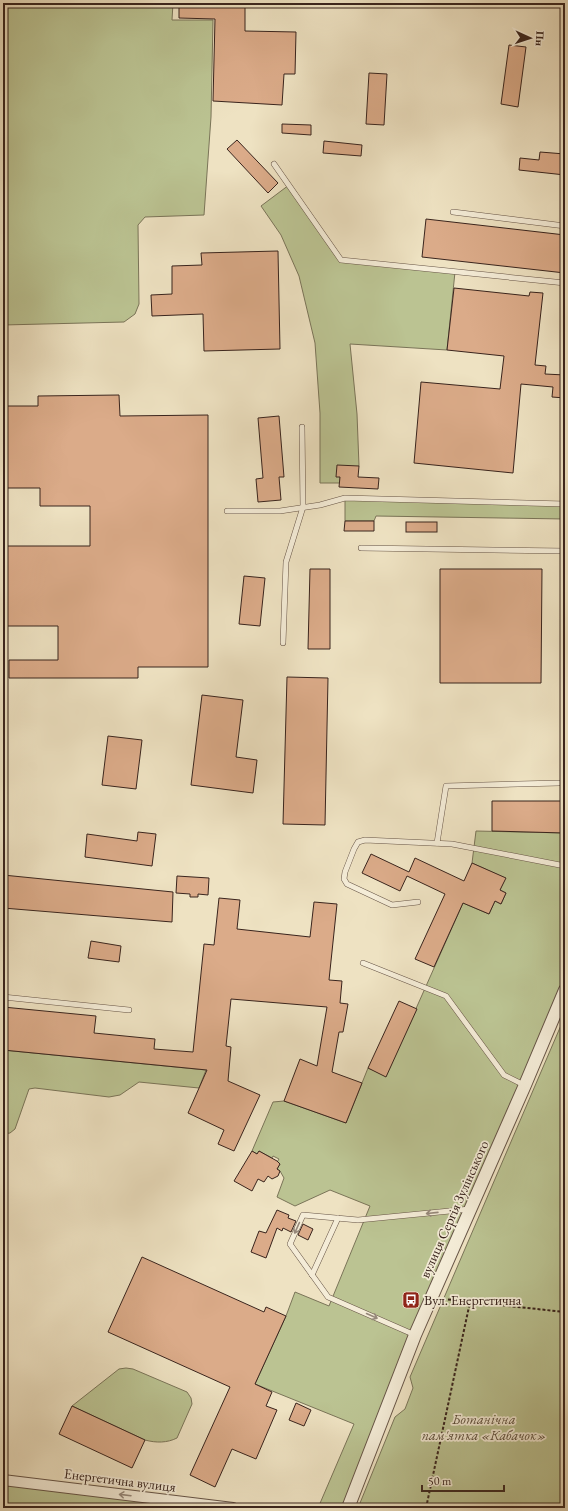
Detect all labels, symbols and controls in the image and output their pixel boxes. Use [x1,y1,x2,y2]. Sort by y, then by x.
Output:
north arrow [510,18,550,58]
text: Пн [533,31,547,47]
street label: вулиця Сергія Зулінського [416,1137,492,1281]
one-way arrow [426,1209,439,1216]
one-way arrow [293,1222,300,1234]
bus stop icon: Вул. Енергетична [401,1290,421,1310]
place label: Вул. Енергетична [424,1291,522,1309]
one-way arrow [365,1313,377,1320]
park label: Ботанічна пам'ятка «Кабачок» [422,1410,546,1444]
street label: Енергетична вулиця [63,1464,177,1496]
scale bar [422,1467,504,1493]
text: 50 m [428,1473,452,1489]
one-way arrow [119,1491,132,1499]

